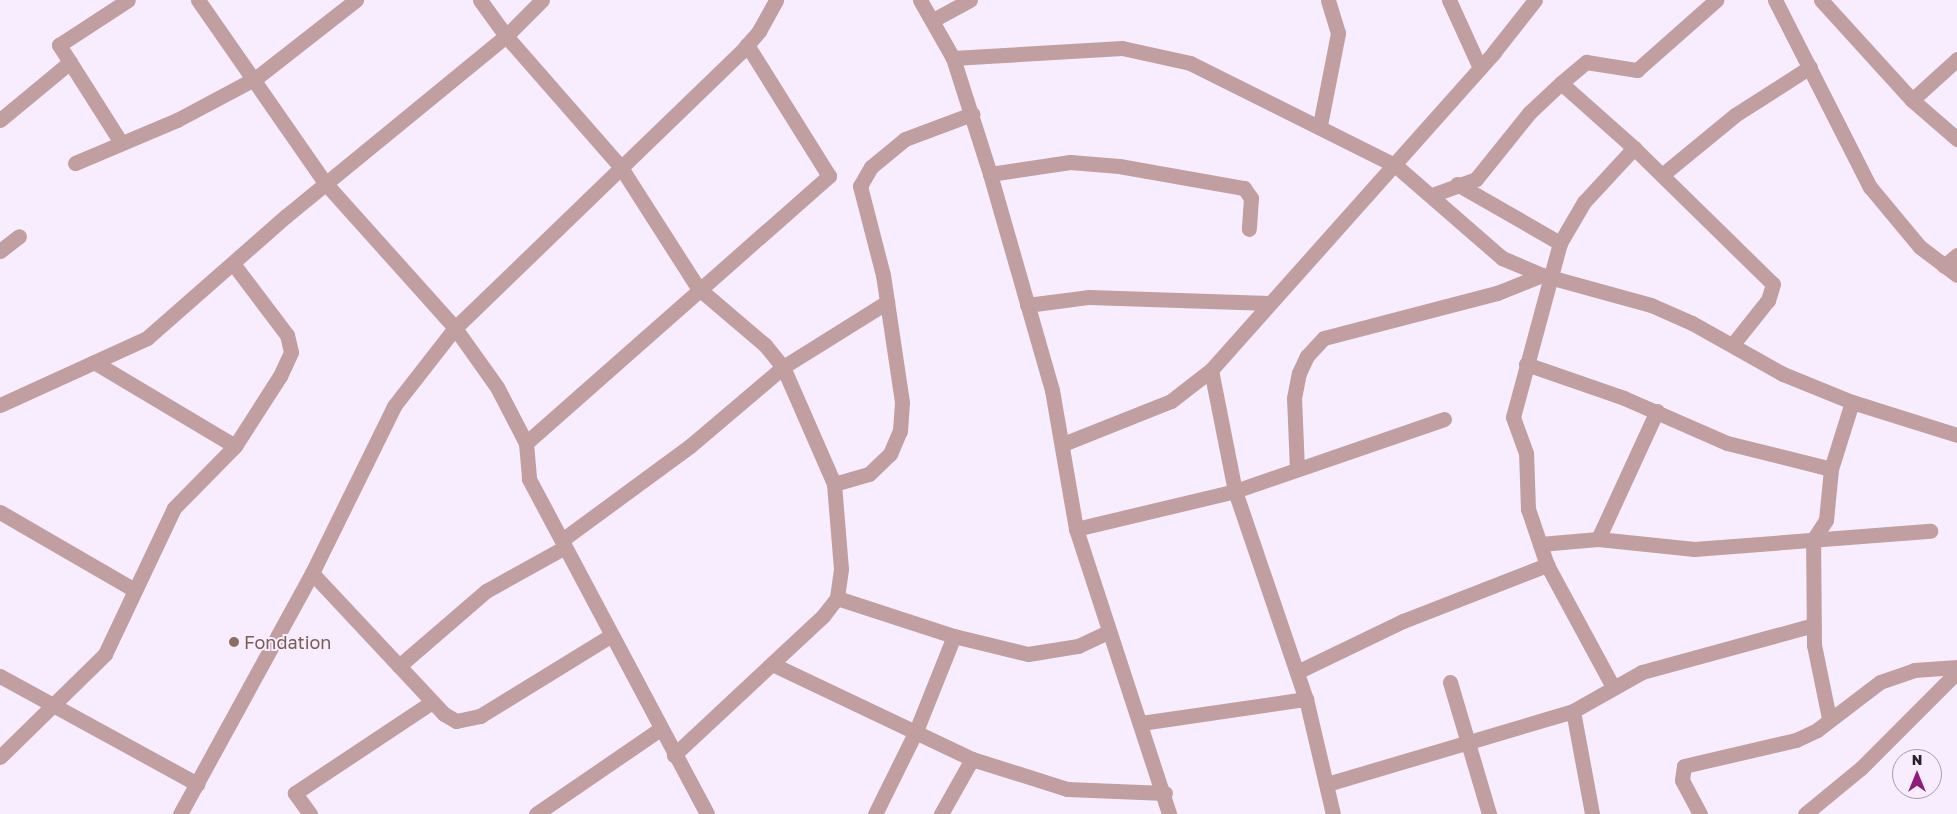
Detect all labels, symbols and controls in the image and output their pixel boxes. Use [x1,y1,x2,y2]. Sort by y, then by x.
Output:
place label: Fondation [244,631,331,653]
marker: Fondation [228,636,240,648]
north arrow [1892,749,1942,799]
text: N [1912,751,1922,768]

